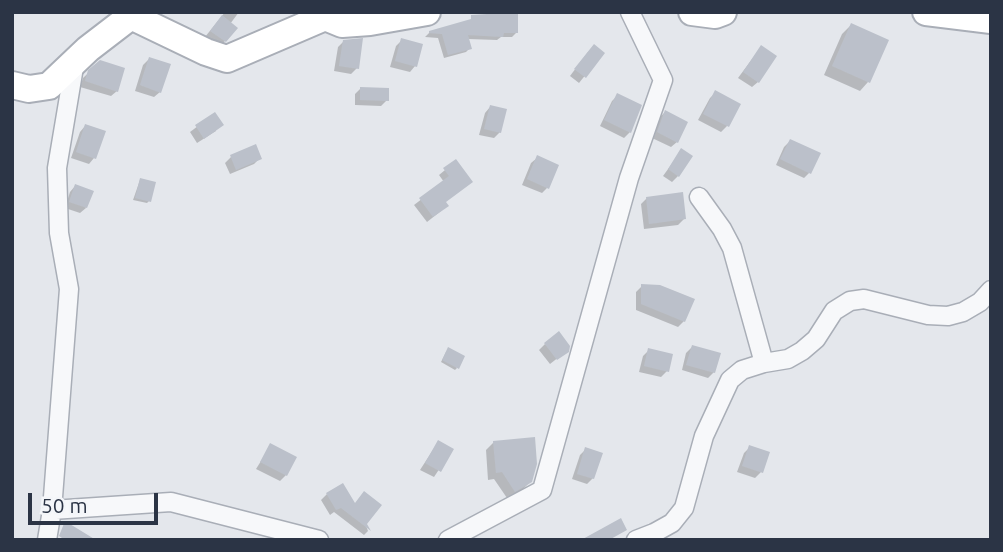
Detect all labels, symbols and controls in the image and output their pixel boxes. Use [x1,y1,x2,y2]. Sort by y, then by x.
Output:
scale bar [32,478,161,522]
text: 50 m [41,493,88,517]

